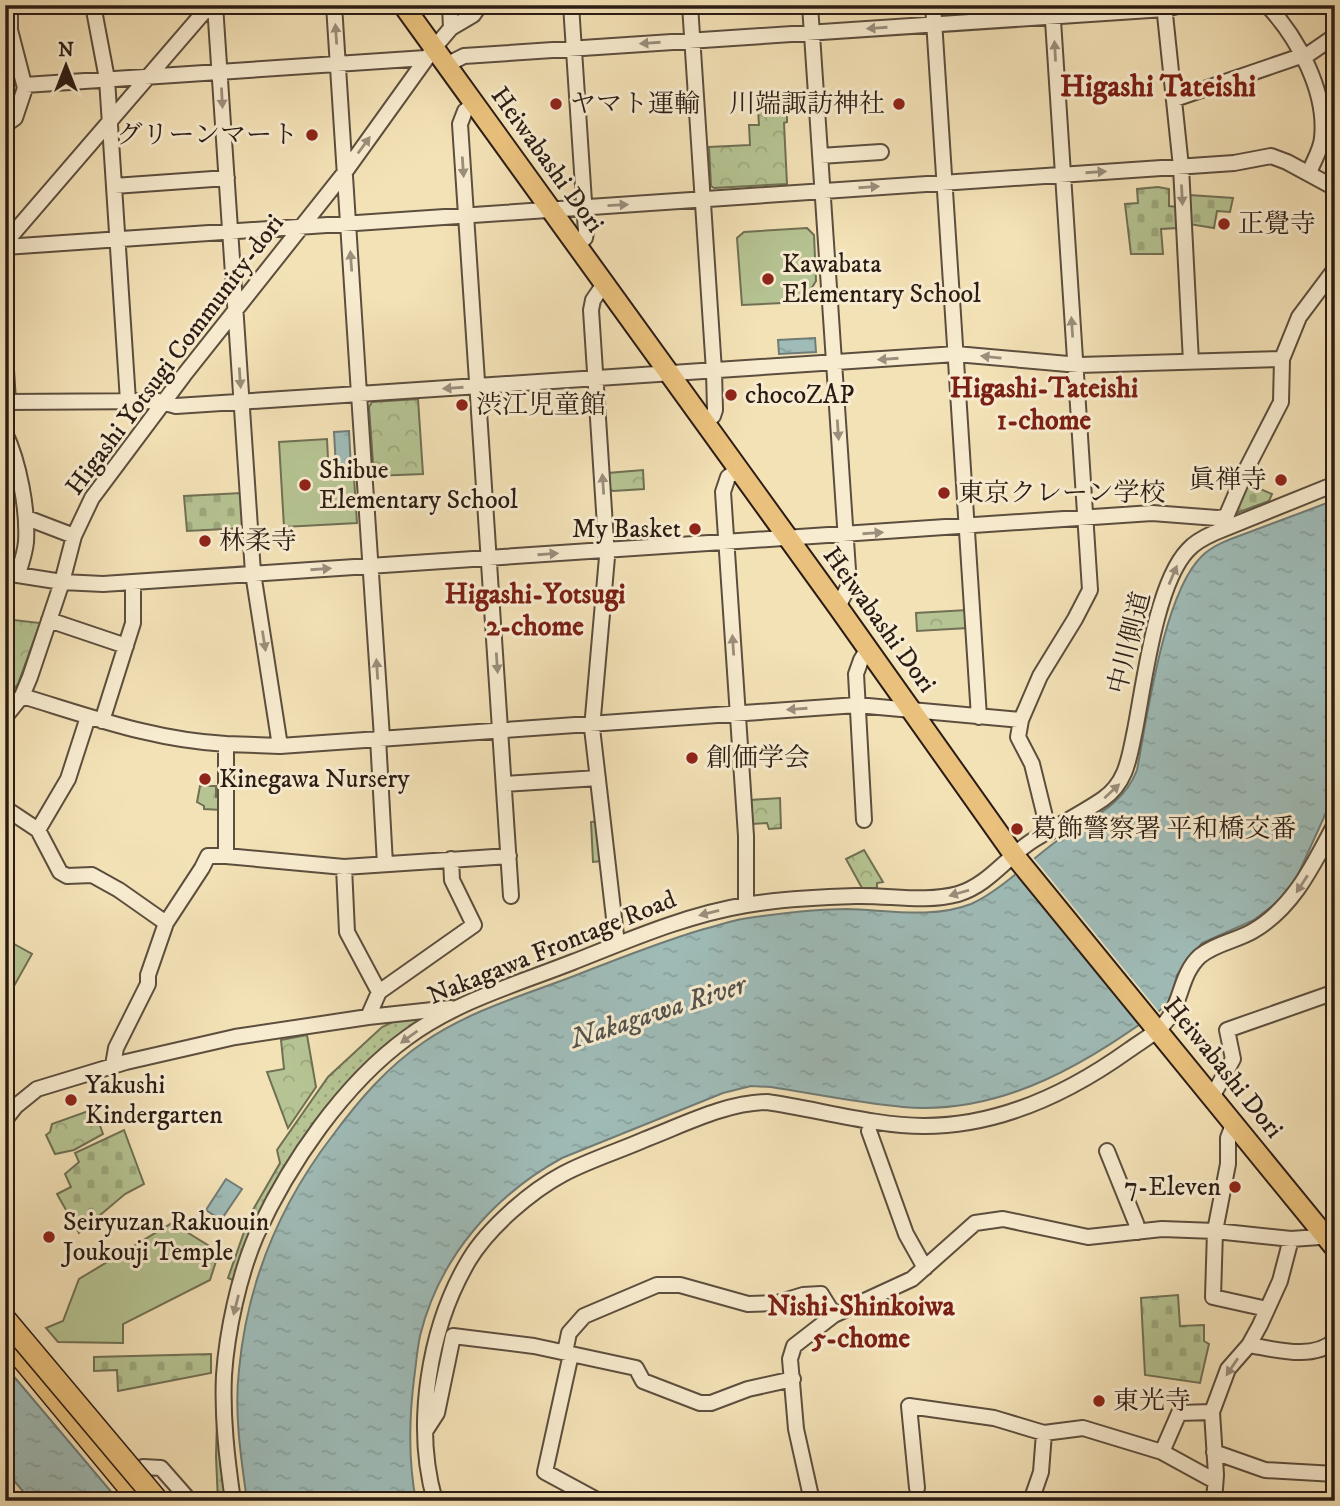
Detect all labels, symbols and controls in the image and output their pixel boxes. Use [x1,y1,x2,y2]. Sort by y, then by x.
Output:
one-way arrow [330,23,341,45]
one-way arrow [865,23,887,34]
north arrow [32,32,102,102]
one-way arrow [638,38,660,49]
text: N [58,39,74,62]
one-way arrow [1049,40,1060,62]
district label: Higashi Tateishi [1060,69,1256,106]
street label: Heiwabashi Dori [483,80,611,240]
one-way arrow [217,87,228,109]
place label: ヤマト運輸 [570,88,700,121]
place label: 川端諏訪神社 [729,88,885,121]
marker: ヤマト運輸 [548,96,564,112]
marker: 川端諏訪神社 [891,96,907,112]
place label: グリーンマート [117,119,298,152]
marker: グリーンマート [304,127,320,143]
one-way arrow [357,136,371,154]
one-way arrow [457,156,468,178]
one-way arrow [1085,166,1107,177]
one-way arrow [858,181,880,192]
one-way arrow [1177,184,1188,206]
one-way arrow [607,199,629,210]
street label: Higashi Yotsugi Community-dori [58,208,292,502]
place label: 正覺寺 [1238,208,1316,241]
marker: 正覺寺 [1216,216,1232,232]
place label: Kawabata Elementary School [782,248,981,311]
one-way arrow [345,250,356,272]
marker: Kawabata Elementary School [760,271,776,287]
one-way arrow [1067,316,1078,338]
one-way arrow [980,351,1002,362]
one-way arrow [877,353,899,364]
one-way arrow [234,367,245,389]
district label: Higashi-Tateishi 1-chome [950,371,1138,438]
place label: chocoZAP [745,379,854,412]
one-way arrow [442,382,464,393]
marker: chocoZAP [723,387,739,403]
place label: 渋江児童館 [476,389,606,422]
marker: 渋江児童館 [454,397,470,413]
one-way arrow [833,420,844,442]
place label: Shibue Elementary School [319,454,518,517]
place label: 眞禅寺 [1189,464,1267,497]
marker: 眞禅寺 [1273,472,1289,488]
one-way arrow [597,473,608,495]
marker: Shibue Elementary School [297,477,313,493]
place label: 東京クレーン学校 [958,477,1165,510]
marker: 東京クレーン学校 [936,485,952,501]
place label: My Basket [572,513,681,546]
marker: My Basket [687,521,703,537]
place label: 林柔寺 [219,525,297,558]
one-way arrow [862,527,884,538]
marker: 林柔寺 [197,533,213,549]
street label: Heiwabashi Dori [815,540,943,700]
one-way arrow [537,548,559,559]
one-way arrow [310,563,332,574]
one-way arrow [1168,564,1179,585]
district label: Higashi-Yotsugi 2-chome [444,577,626,644]
street label: 中川側道 [1101,589,1159,697]
one-way arrow [259,630,270,652]
one-way arrow [727,634,738,656]
one-way arrow [491,652,502,674]
one-way arrow [371,658,382,680]
one-way arrow [786,704,808,715]
place label: 創価学会 [706,742,810,775]
marker: 創価学会 [684,750,700,766]
place label: Kinegawa Nursery [219,763,410,796]
marker: Kinegawa Nursery [197,771,213,787]
one-way arrow [1103,783,1121,799]
place label: 葛飾警察署 平和橋交番 [1031,813,1297,846]
marker: 葛飾警察署 平和橋交番 [1009,821,1025,837]
one-way arrow [1295,874,1308,894]
street label: Nakagawa Frontage Road [423,883,681,1013]
one-way arrow [948,888,969,898]
one-way arrow [698,908,720,919]
water label: Nakagawa River [564,967,752,1057]
street label: Heiwabashi Dori [1156,991,1290,1145]
one-way arrow [400,1030,418,1044]
place label: Yakushi Kindergarten [85,1069,223,1132]
marker: Yakushi Kindergarten [63,1092,79,1108]
place label: 7-Eleven [1124,1171,1221,1204]
marker: 7-Eleven [1227,1179,1243,1195]
place label: Seiryuzan Rakuouin Joukouji Temple [61,1206,270,1269]
marker: Seiryuzan Rakuouin Joukouji Temple [41,1229,57,1245]
district label: Nishi-Shinkoiwa 5-chome [767,1289,956,1356]
one-way arrow [230,1294,241,1316]
one-way arrow [1226,1357,1239,1376]
place label: 東光寺 [1113,1385,1191,1418]
marker: 東光寺 [1091,1393,1107,1409]

